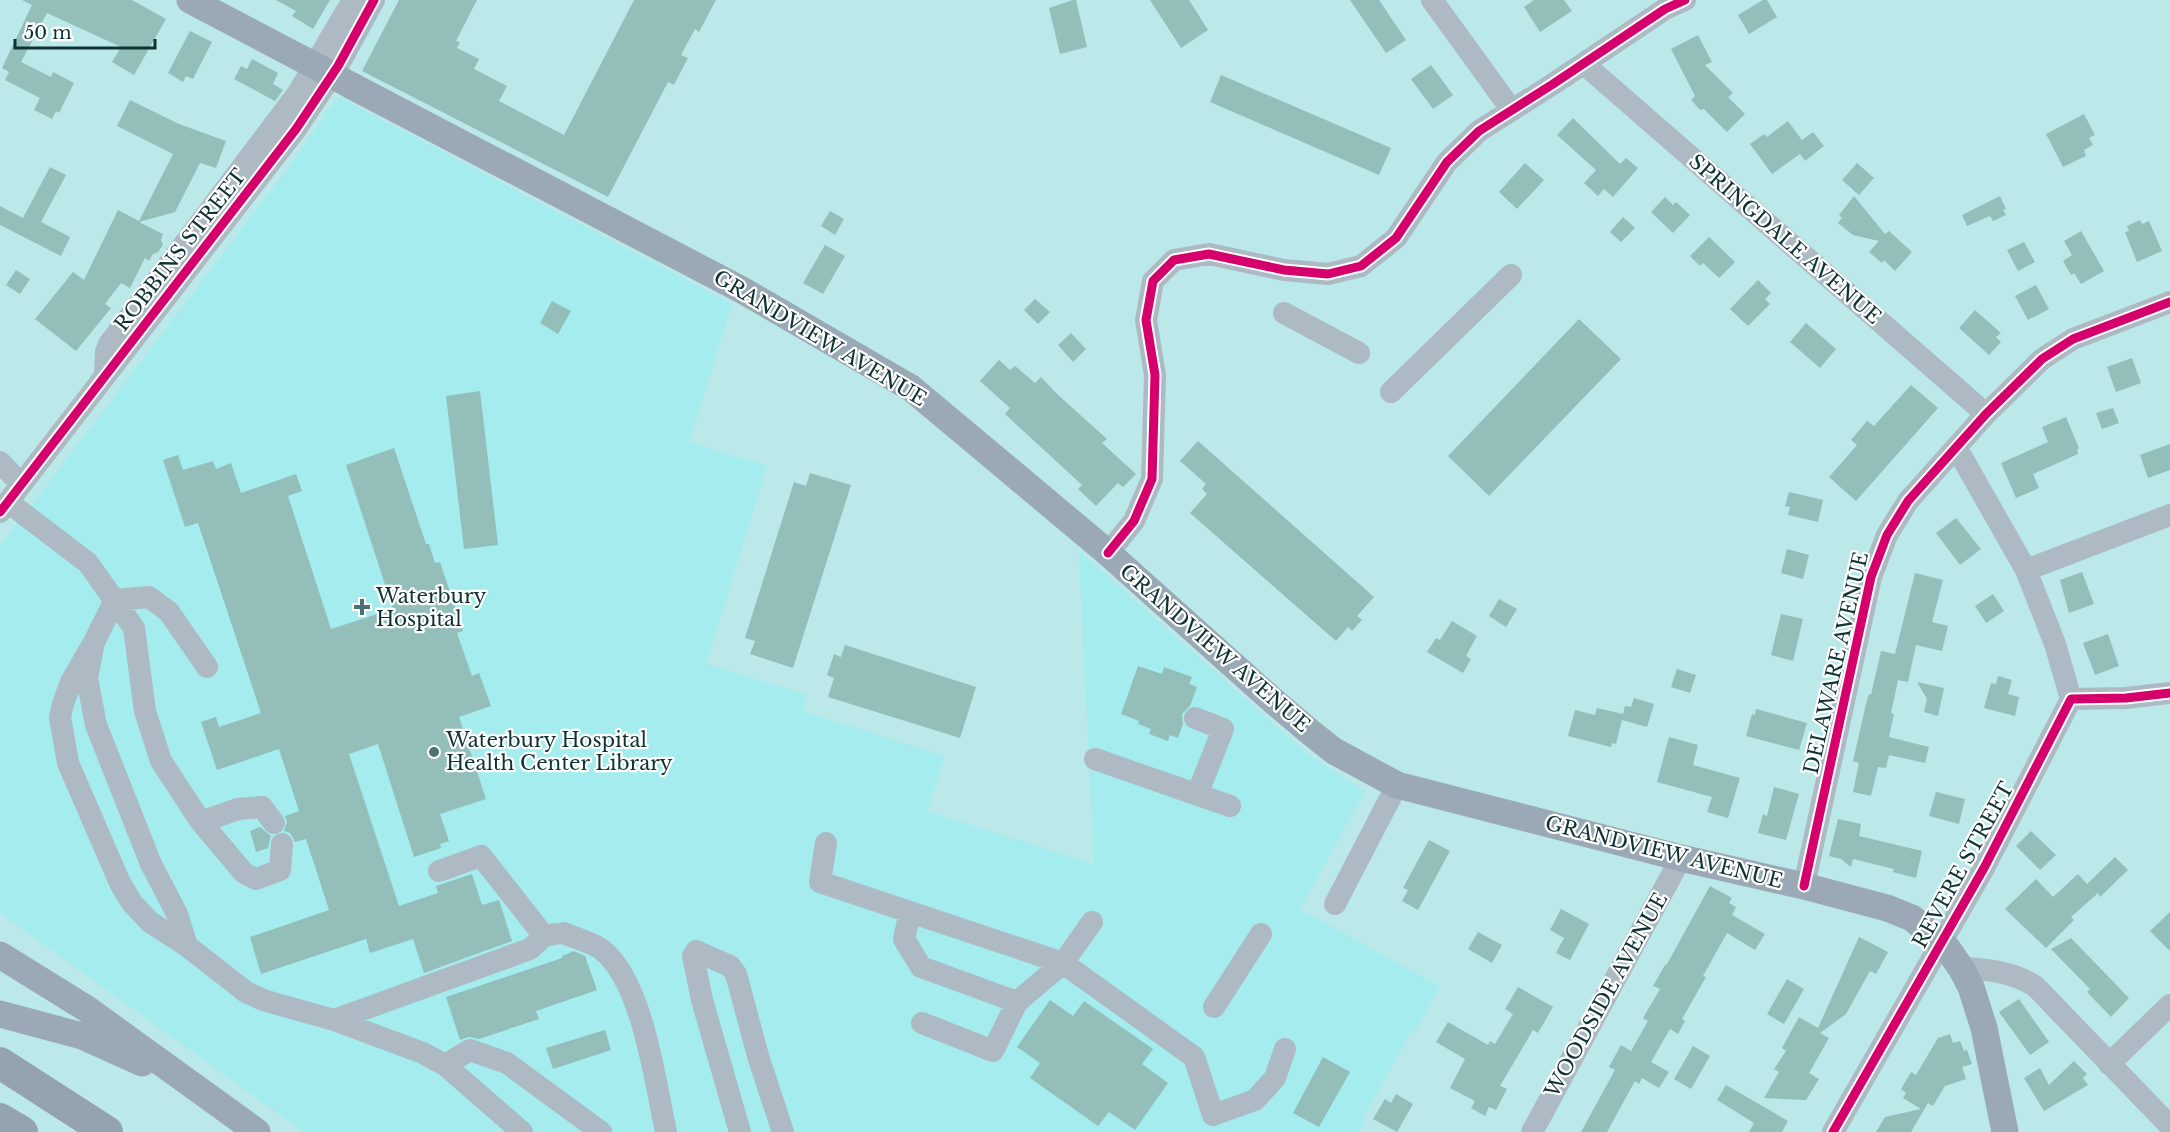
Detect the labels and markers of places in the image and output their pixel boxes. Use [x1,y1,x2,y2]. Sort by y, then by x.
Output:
place label: Waterbury Hospital [375,584,486,631]
marker: Waterbury Hospital [353,598,371,616]
place label: Waterbury Hospital Health Center Library [445,728,673,775]
marker: Waterbury Hospital Health Center Library [427,745,441,759]

